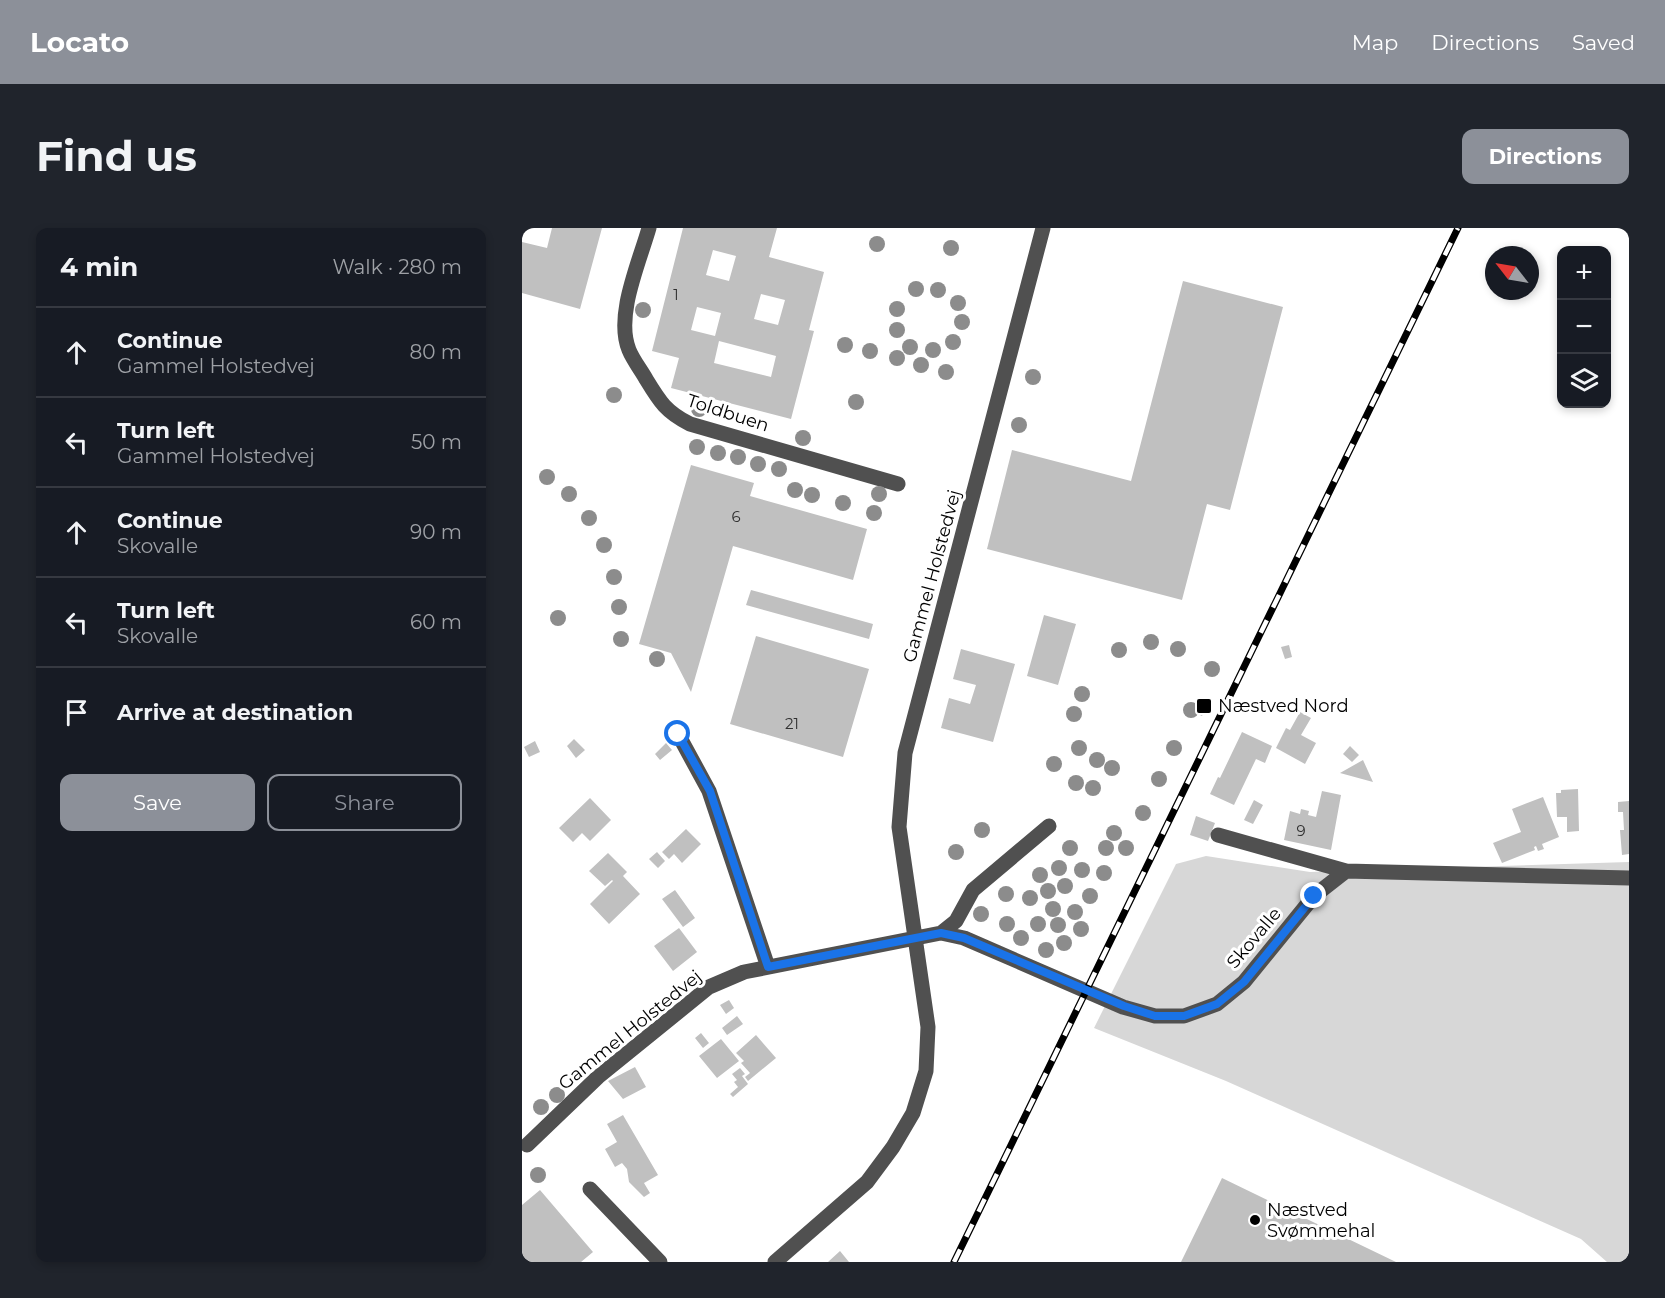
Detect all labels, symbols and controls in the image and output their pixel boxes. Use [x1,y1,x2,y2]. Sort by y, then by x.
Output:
text: Locato [30,25,129,59]
text: Map [1352,30,1398,55]
text: Directions [1431,30,1539,55]
text: Saved [1572,30,1635,55]
button: Directions [1462,129,1629,184]
text: Find us [36,130,197,182]
north arrow [1485,246,1539,300]
map controls [1557,246,1611,408]
button: + [1557,246,1611,300]
text: 4 min [60,251,138,283]
text: Walk · 280 m [332,255,462,279]
house number: 1 [673,285,679,304]
button: − [1557,300,1611,354]
text: Continue [117,327,223,354]
icon: ahead [60,336,93,369]
text: 80 m [410,340,462,364]
text: Gammel Holstedvej [117,354,315,378]
button: layers [1557,354,1611,408]
street label: Toldbuen [684,389,772,437]
text: Turn left [117,417,215,444]
icon: left [60,426,93,459]
text: 50 m [411,430,462,454]
text: Gammel Holstedvej [117,444,315,468]
street label: Gammel Holstedvej [898,487,966,665]
text: Continue [117,507,223,534]
house number: 6 [731,507,741,526]
icon: ahead [60,516,93,549]
text: 90 m [410,520,462,544]
text: Skovalle [117,534,198,558]
text: Turn left [117,597,215,624]
icon: left [60,606,93,639]
text: 60 m [410,610,462,634]
text: Skovalle [117,624,198,648]
place label: Næstved Nord [1218,695,1349,717]
icon: arrive [60,696,93,729]
marker: Næstved Nord [1195,697,1213,715]
text: Arrive at destination [117,699,353,726]
house number: 21 [785,714,799,733]
route start [664,720,690,746]
button: Save [60,774,255,831]
button: Share [267,774,462,831]
house number: 9 [1296,821,1306,840]
route end [1300,882,1326,908]
street label: Skovalle [1222,903,1286,973]
street label: Gammel Holstedvej [554,965,706,1095]
place label: Næstved Svømmehal [1267,1199,1375,1242]
marker: Næstved Svømmehal [1248,1213,1262,1227]

